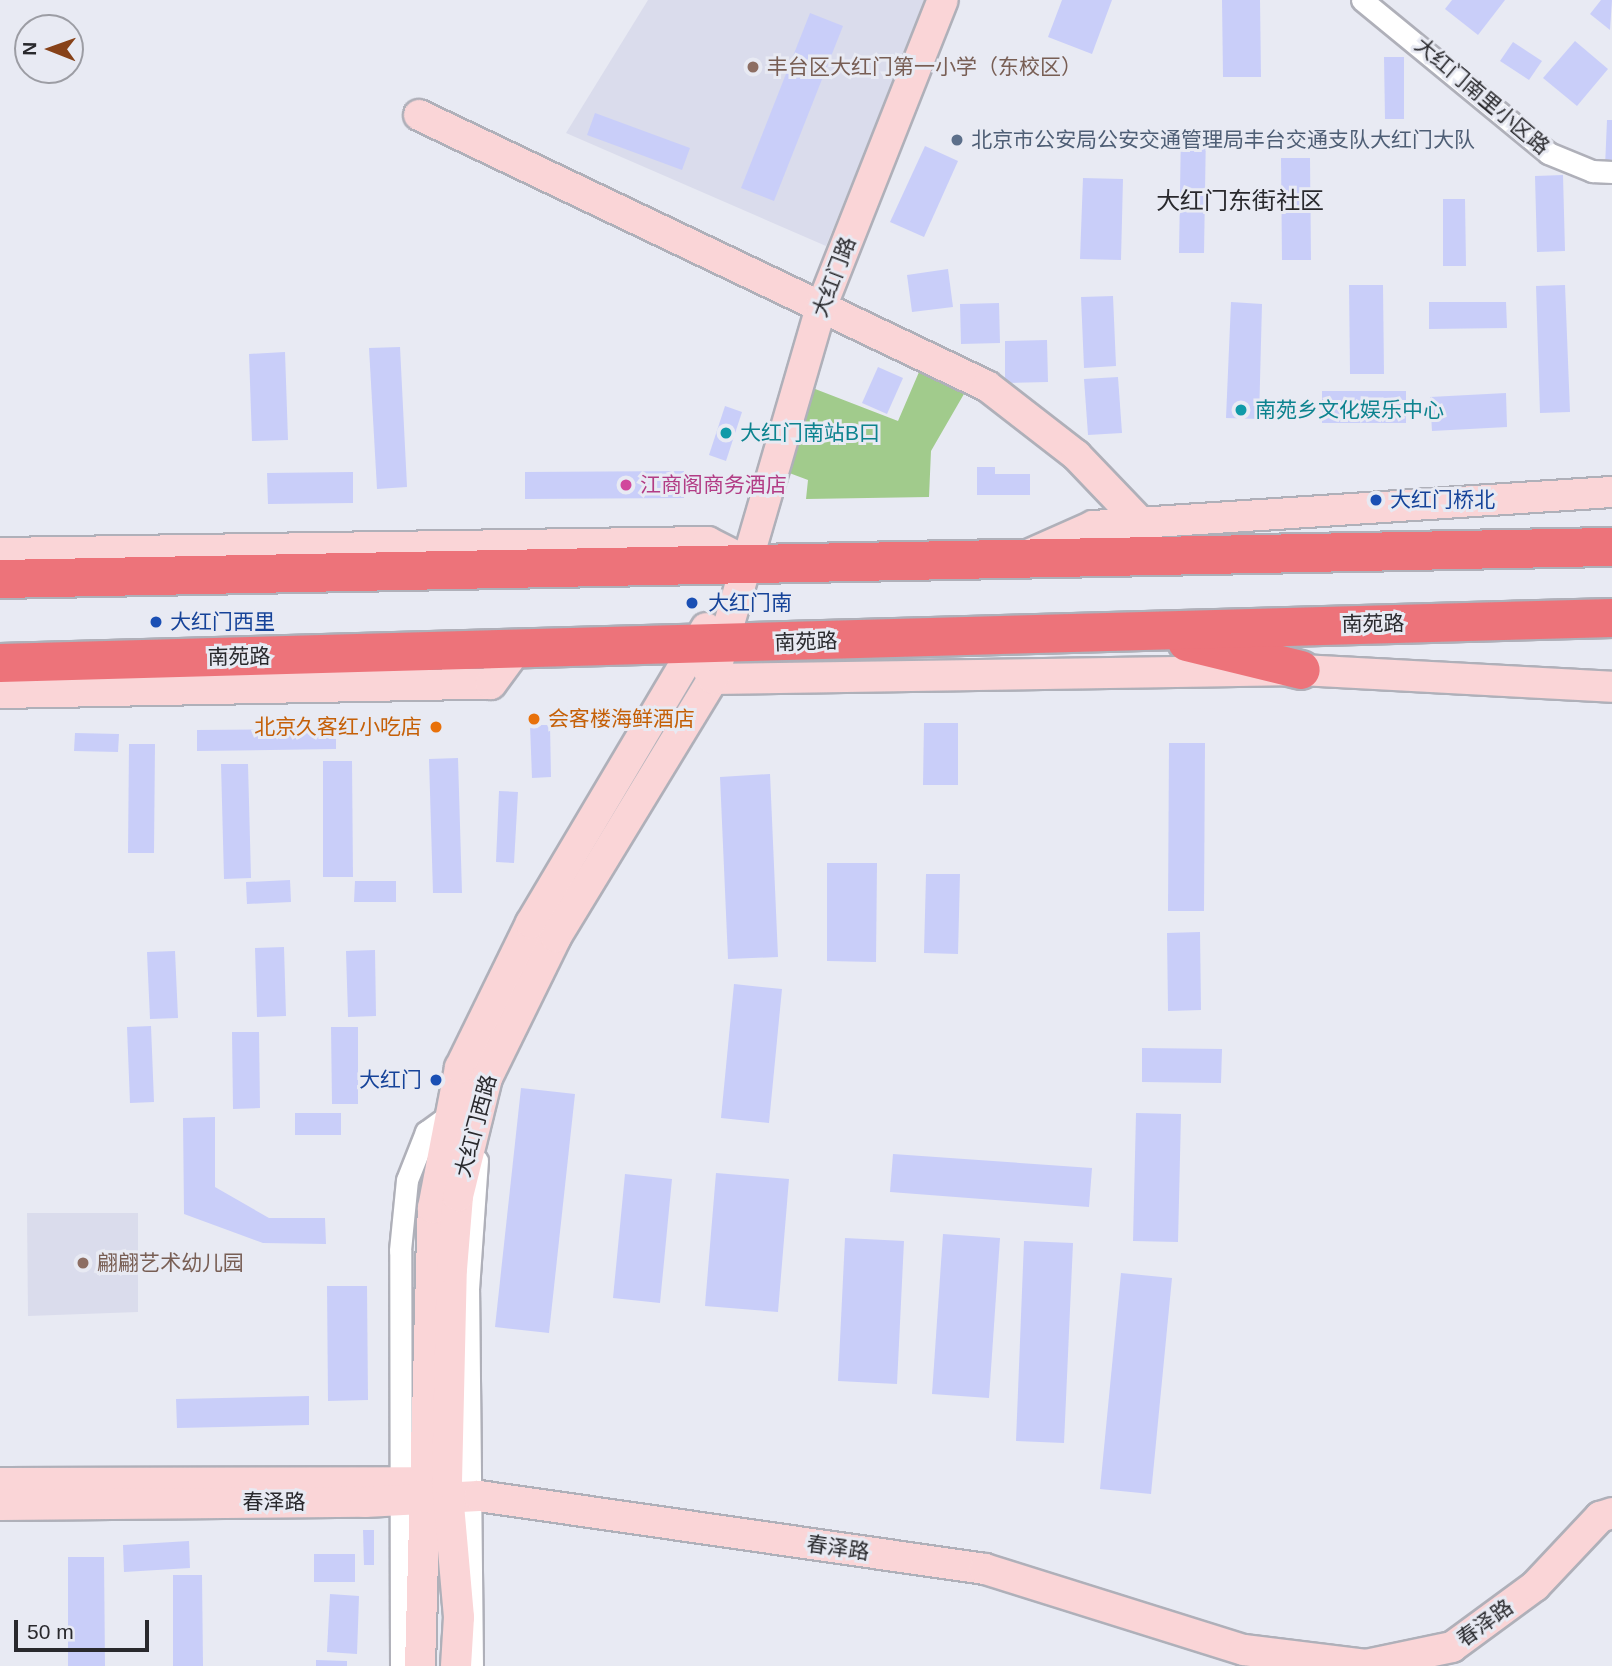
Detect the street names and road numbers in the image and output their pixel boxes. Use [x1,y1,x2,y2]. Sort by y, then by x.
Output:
street label: 大红门南里小区路 [1410,32,1554,160]
street label: 大红门路 [807,233,861,321]
street label: 南苑路 [1341,611,1405,637]
street label: 南苑路 [774,628,838,656]
street label: 南苑路 [207,644,271,670]
street label: 大红门西路 [450,1072,502,1180]
street label: 春泽路 [243,1489,305,1515]
street label: 春泽路 [805,1531,871,1565]
street label: 春泽路 [1452,1594,1518,1652]

